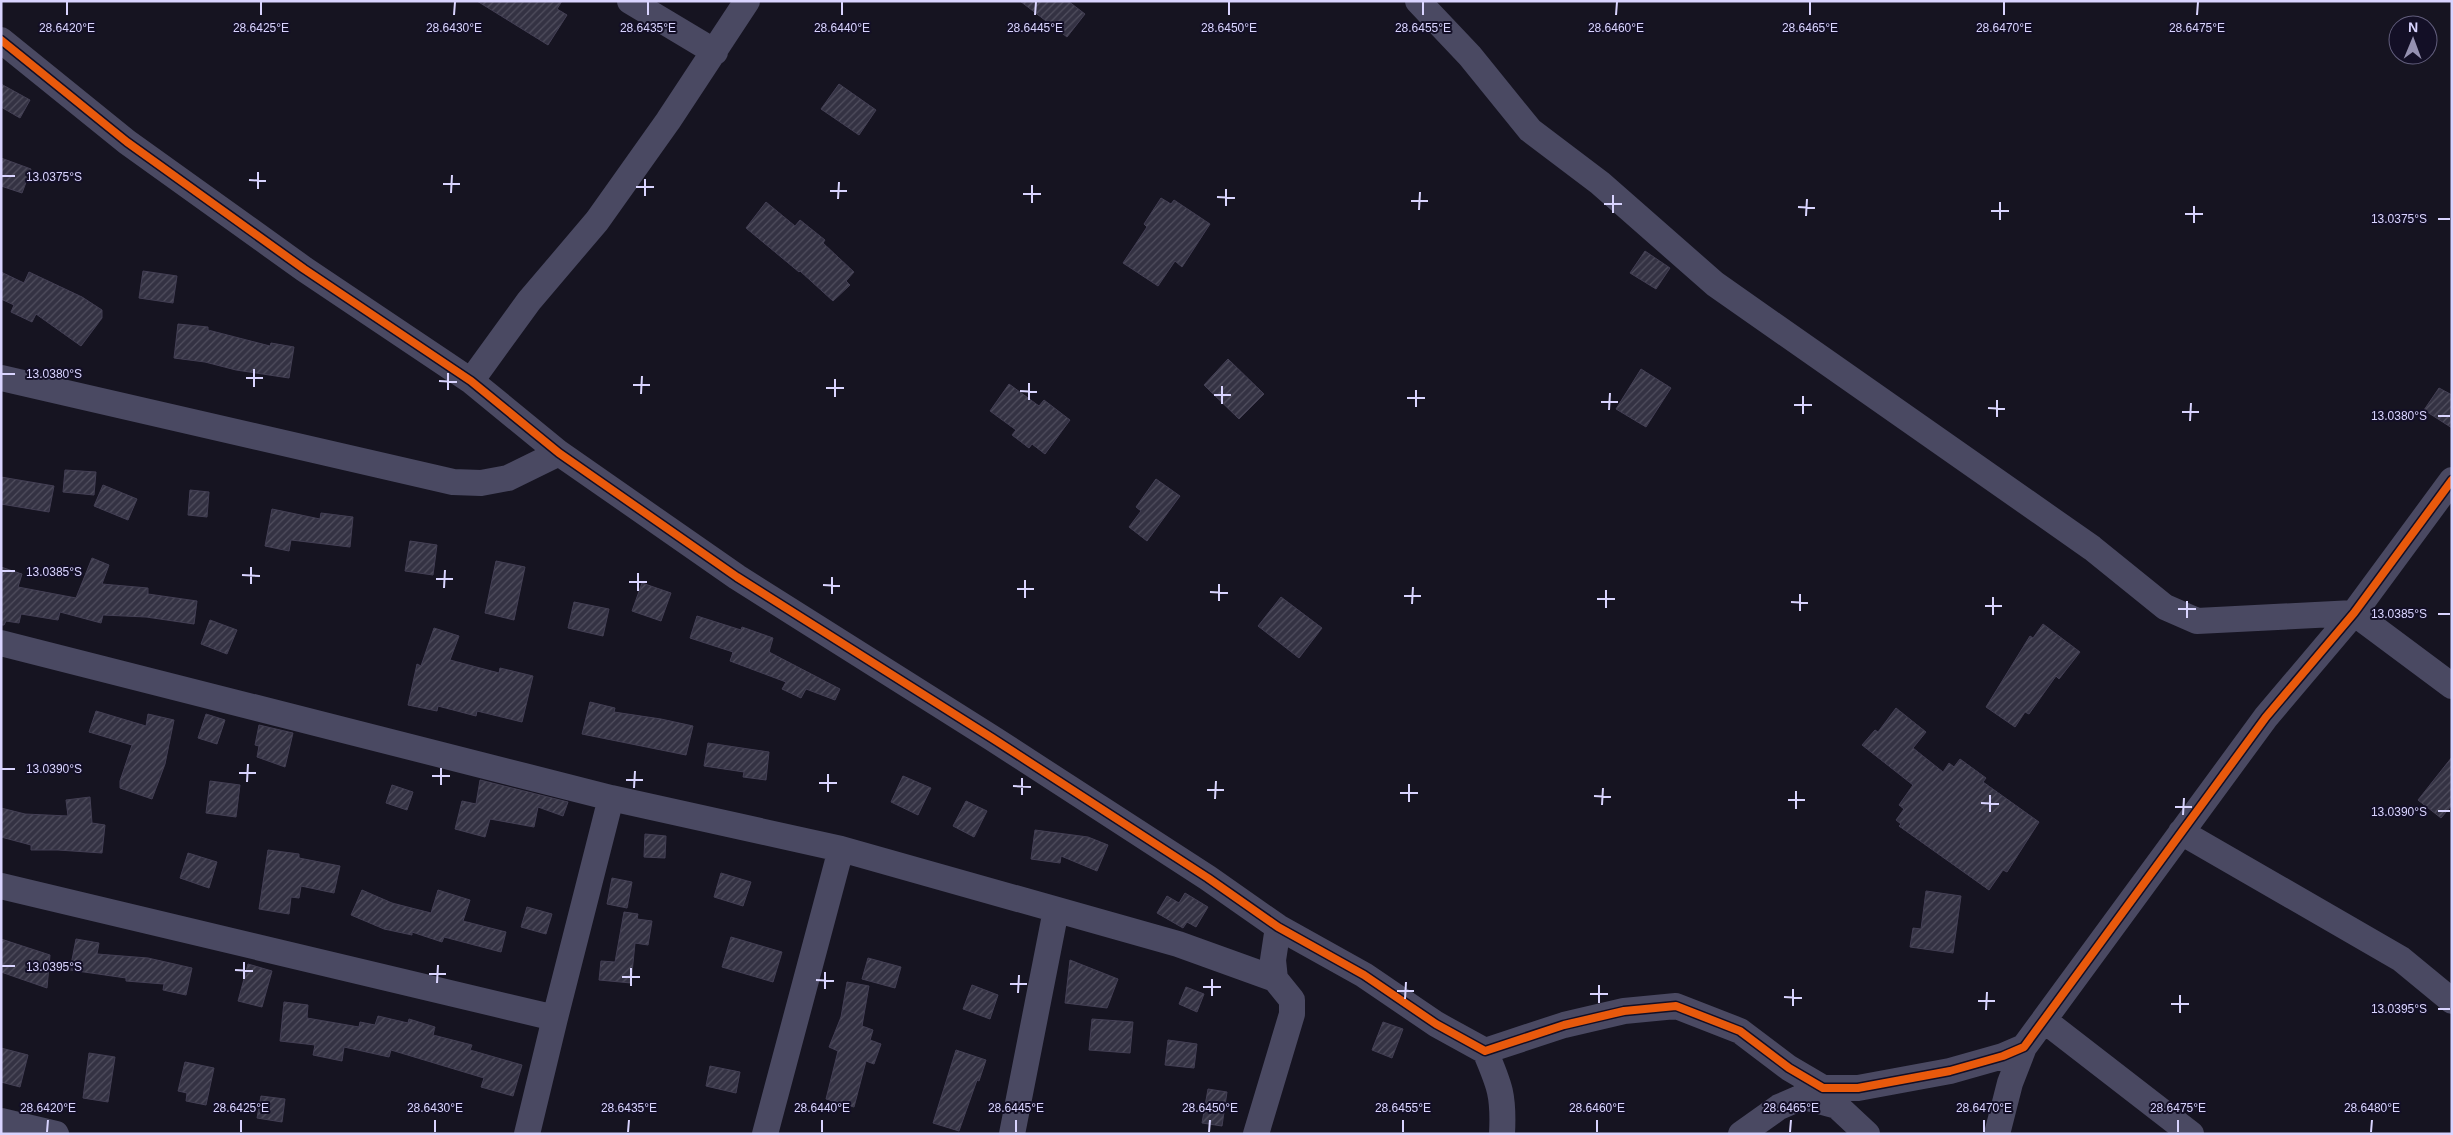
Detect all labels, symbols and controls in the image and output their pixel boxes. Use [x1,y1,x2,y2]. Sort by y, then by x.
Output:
north arrow [2388,15,2438,65]
text: N [2408,19,2418,35]
text: 28.6420°E [39,21,95,35]
text: 28.6425°E [233,21,289,35]
text: 28.6430°E [426,21,482,35]
text: 28.6435°E [620,21,676,35]
text: 28.6440°E [814,21,870,35]
text: 28.6445°E [1007,21,1063,35]
text: 28.6450°E [1201,21,1257,35]
text: 28.6455°E [1395,21,1451,35]
text: 28.6460°E [1588,21,1644,35]
text: 28.6465°E [1782,21,1838,35]
text: 28.6470°E [1976,21,2032,35]
text: 28.6475°E [2169,21,2225,35]
text: 13.0375°S [26,170,82,184]
text: 13.0375°S [2371,212,2427,226]
text: 13.0380°S [26,367,82,381]
text: 13.0380°S [2371,409,2427,423]
text: 13.0385°S [26,565,82,579]
text: 13.0385°S [2371,607,2427,621]
text: 13.0390°S [26,762,82,776]
text: 13.0390°S [2371,805,2427,819]
text: 13.0395°S [26,960,82,974]
text: 13.0395°S [2371,1002,2427,1016]
text: 28.6420°E [20,1101,76,1115]
text: 28.6425°E [213,1101,269,1115]
text: 28.6430°E [407,1101,463,1115]
text: 28.6435°E [601,1101,657,1115]
text: 28.6440°E [794,1101,850,1115]
text: 28.6445°E [988,1101,1044,1115]
text: 28.6450°E [1182,1101,1238,1115]
text: 28.6455°E [1375,1101,1431,1115]
text: 28.6460°E [1569,1101,1625,1115]
text: 28.6465°E [1763,1101,1819,1115]
text: 28.6470°E [1956,1101,2012,1115]
text: 28.6475°E [2150,1101,2206,1115]
text: 28.6480°E [2344,1101,2400,1115]

